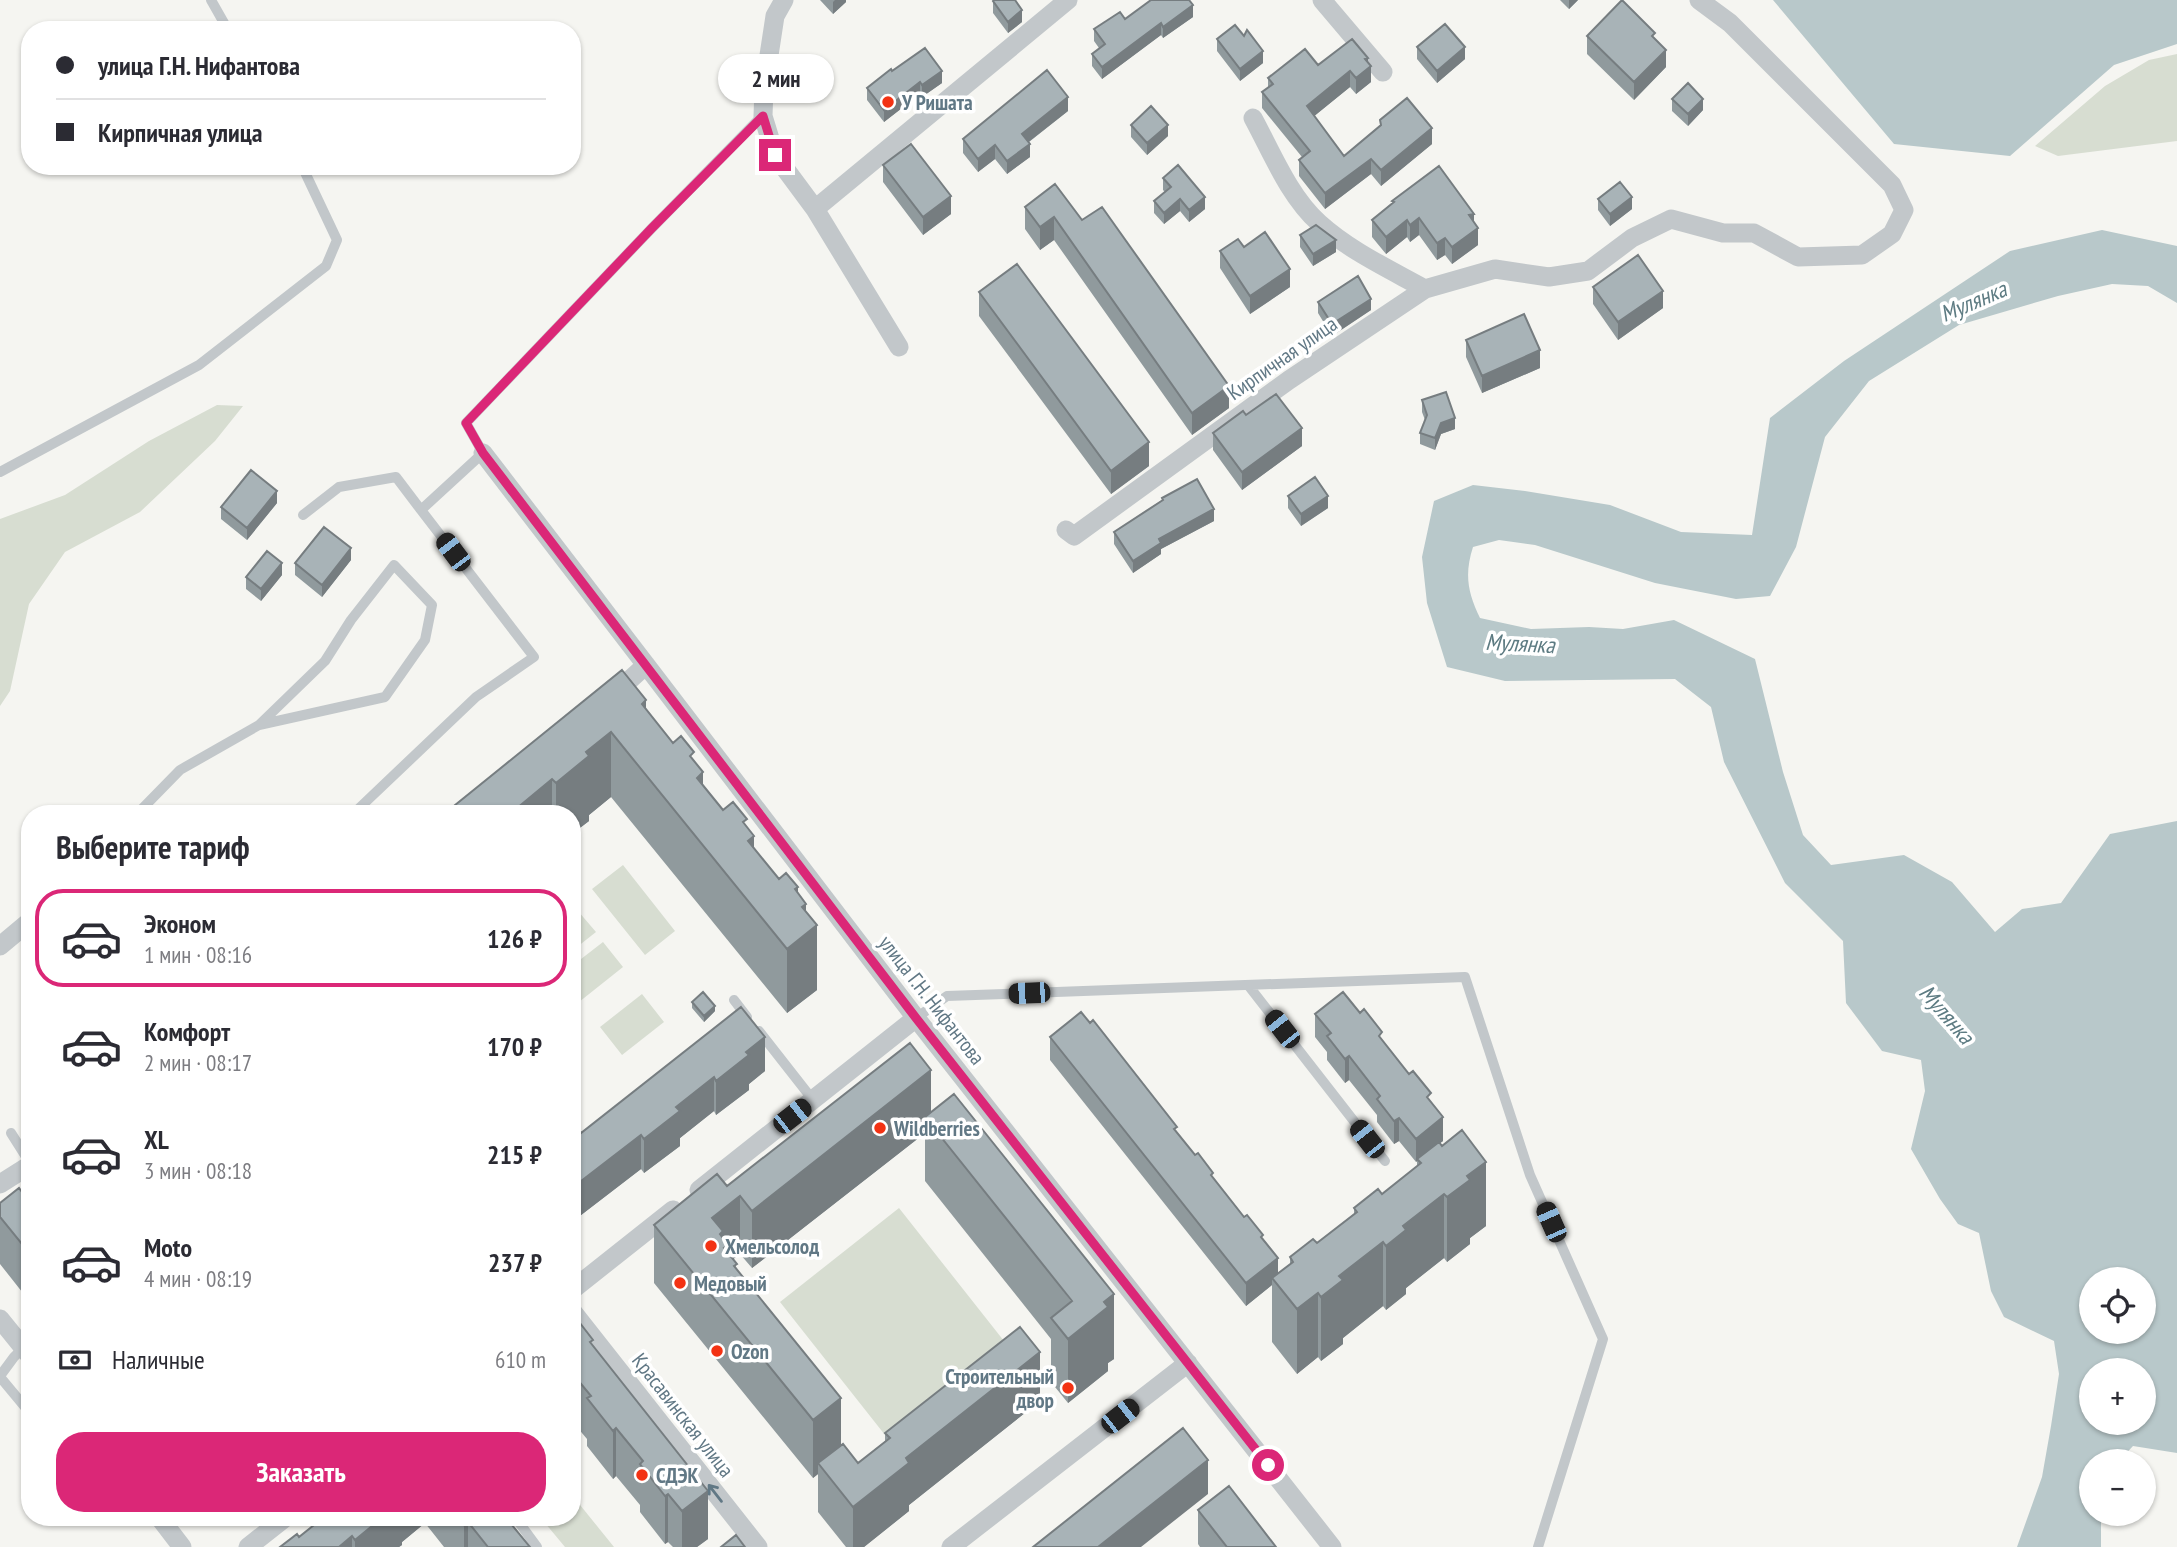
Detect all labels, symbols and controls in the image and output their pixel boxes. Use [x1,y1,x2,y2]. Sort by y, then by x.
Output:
text: улица Г.Н. Нифантова [98,49,300,82]
callout: 2 мин [717,54,833,102]
text: 2 мин [751,64,801,93]
place label: У Ришата [901,89,973,116]
marker: У Ришата [880,94,896,110]
text: Кирпичная улица [98,116,263,149]
route end [759,139,791,171]
water label: Мулянка [1935,273,2012,328]
street label: Кирпичная улица [1222,310,1342,406]
car [432,529,475,575]
water label: Мулянка [1485,627,1557,659]
text: Выберите тариф [56,826,250,868]
icon: car [60,907,123,970]
text: Эконом [144,907,216,940]
text: 126 ₽ [487,922,542,955]
street label: улица Г.Н. Нифантова [873,930,991,1070]
text: 1 мин · 08:16 [144,940,252,969]
water label: Мулянка [1913,978,1982,1051]
car [1008,982,1051,1004]
car [1261,1006,1304,1052]
icon: car [60,1015,123,1078]
text: Комфорт [144,1015,230,1048]
text: 170 ₽ [487,1030,542,1063]
text: 2 мин · 08:17 [144,1048,252,1077]
car [769,1095,816,1137]
place label: Wildberries [893,1115,980,1142]
car [1346,1116,1389,1162]
marker: Wildberries [872,1120,888,1136]
icon: car [60,1123,123,1186]
text: XL [144,1123,169,1156]
text: 215 ₽ [487,1138,542,1171]
text: 3 мин · 08:18 [144,1156,252,1185]
car [1533,1199,1570,1245]
icon: car [60,1231,123,1294]
text: Moto [144,1231,192,1264]
place label: Хмельсолод [725,1233,819,1260]
marker: Хмельсолод [703,1238,719,1254]
text: 237 ₽ [488,1246,542,1279]
text: 4 мин · 08:19 [144,1264,252,1293]
map controls [2079,1267,2156,1526]
button: locate [2079,1267,2156,1344]
place label: Медовый [694,1270,767,1297]
marker: Медовый [672,1275,688,1291]
place label: Ozon [731,1338,769,1365]
icon: cash [56,1341,94,1379]
text: Наличные [112,1343,205,1376]
marker: Ozon [709,1343,725,1359]
text: 610 m [495,1345,546,1374]
street label: Красавинская улица [626,1348,740,1482]
button: + [2079,1358,2156,1435]
place label: Строительный двор [945,1363,1054,1414]
marker: Строительный двор [1060,1380,1076,1396]
car [1097,1395,1144,1437]
button: Заказать [56,1432,546,1512]
route start [1252,1449,1284,1481]
button: − [2079,1449,2156,1526]
place label: СДЭК [656,1462,699,1489]
marker: СДЭК [634,1467,650,1483]
one-way arrow [708,1485,723,1503]

